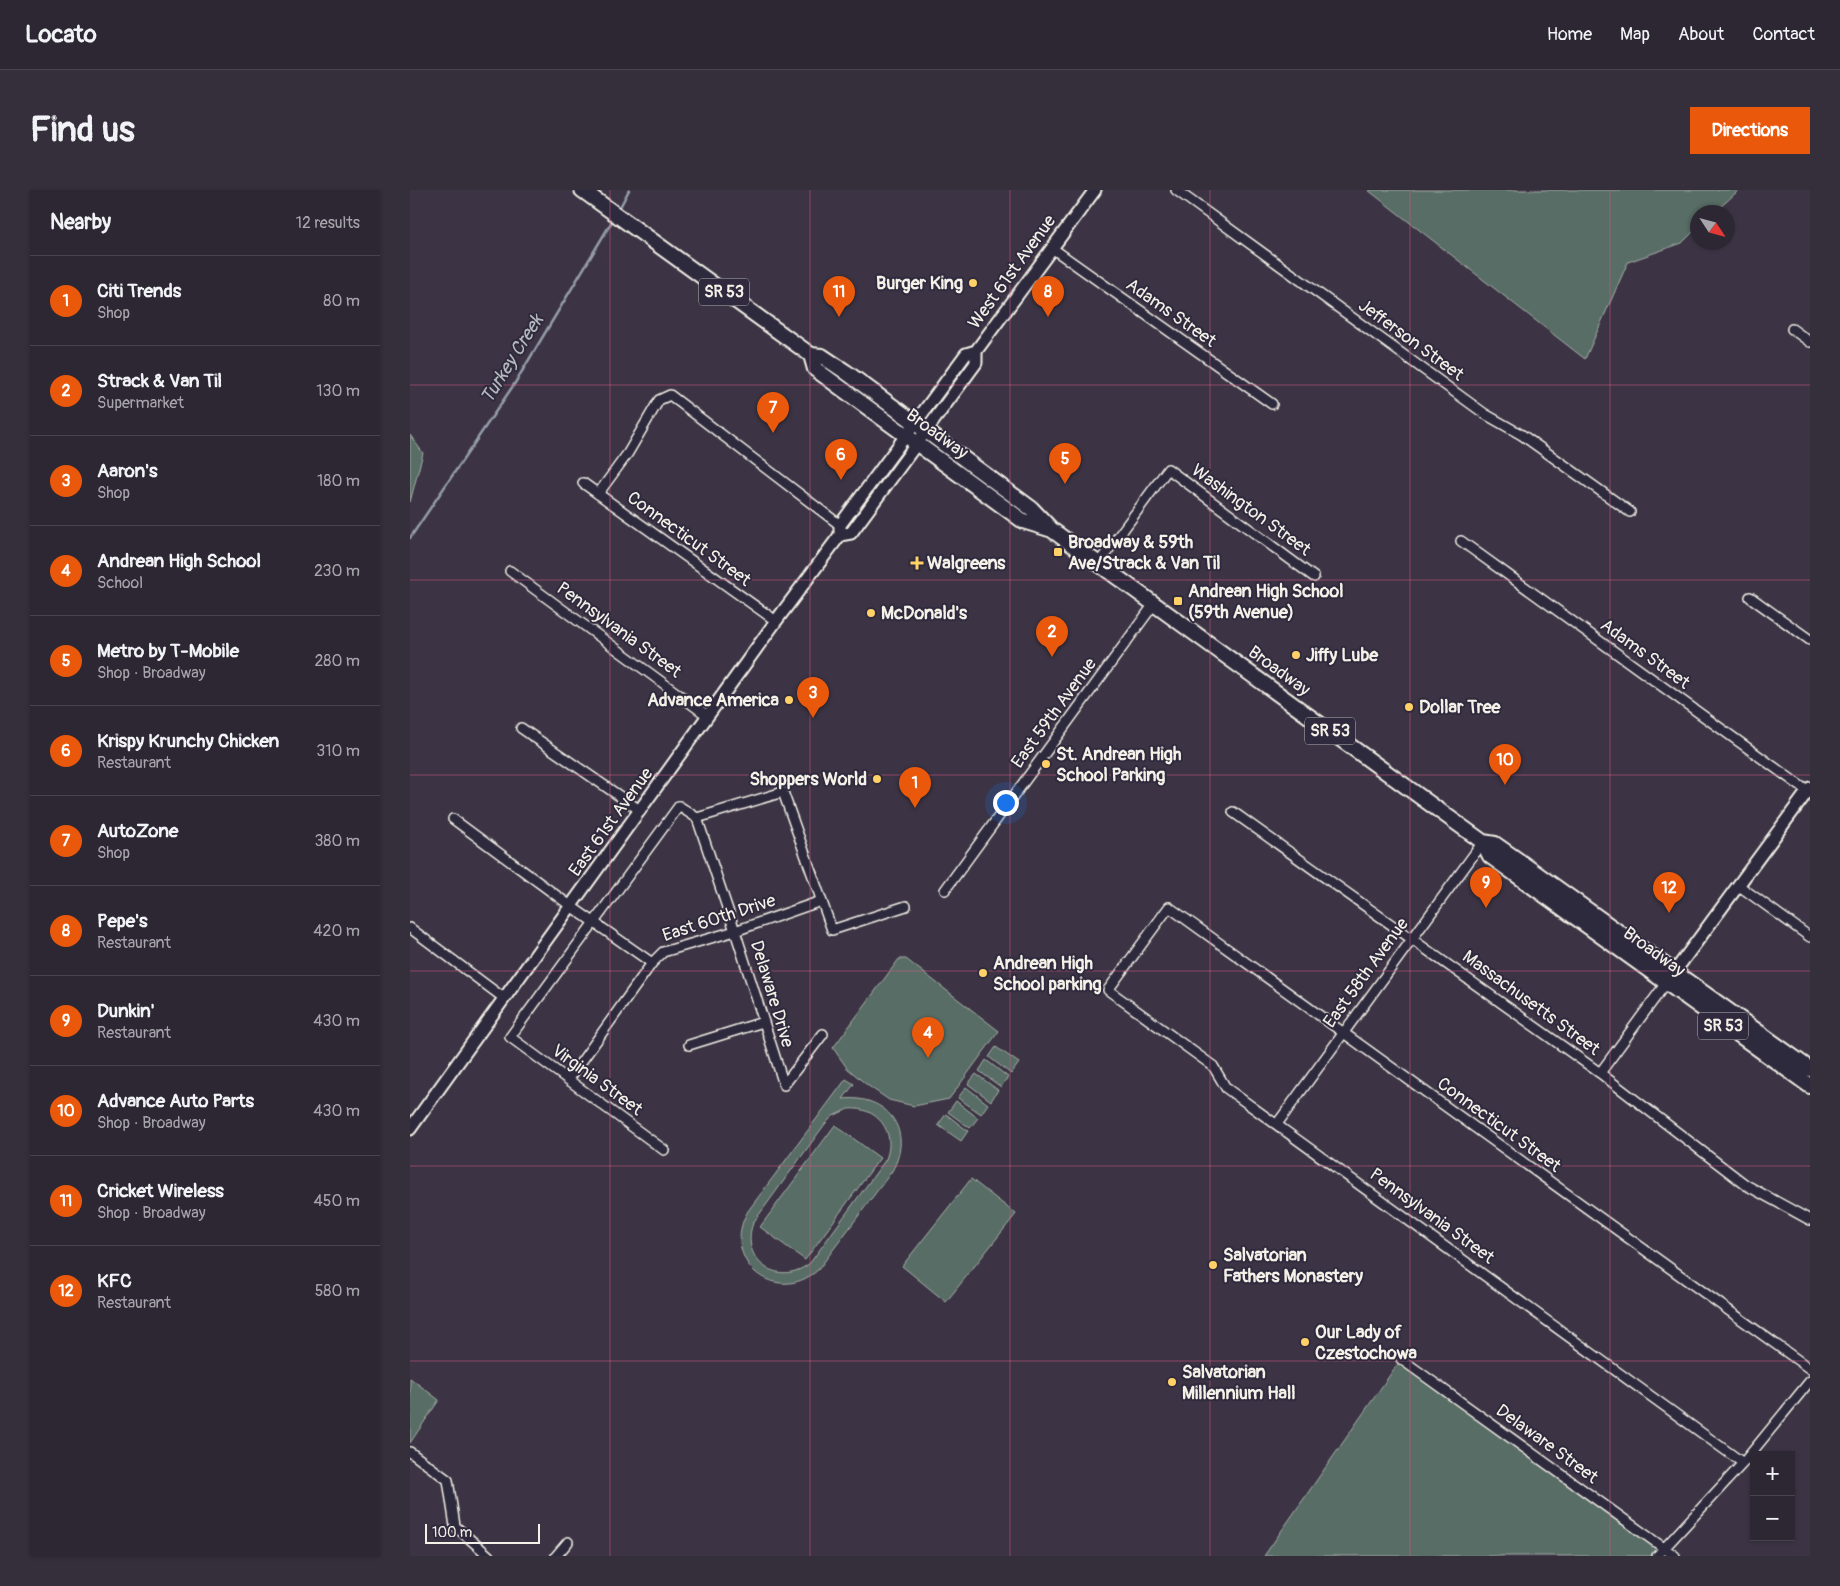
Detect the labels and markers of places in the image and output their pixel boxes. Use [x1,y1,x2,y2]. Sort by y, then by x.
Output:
place label: Burger King [876,272,963,295]
pin: 11 [823,276,855,317]
pin: 8 [1032,276,1064,317]
marker: Burger King [967,277,979,289]
pin: 7 [757,392,789,433]
pin: 6 [825,439,857,480]
pin: 5 [1049,443,1081,484]
place label: Broadway & 59th Ave/Strack & Van Til [1068,531,1221,575]
marker: Broadway & 59th Ave/Strack & Van Til [1052,546,1064,558]
place label: Walgreens [927,552,1006,575]
marker: Walgreens [911,557,923,569]
place label: Andrean High School (59th Avenue) [1188,580,1343,624]
marker: Andrean High School (59th Avenue) [1172,595,1184,607]
place label: McDonald's [881,602,968,625]
marker: McDonald's [865,607,877,619]
pin: 2 [1036,616,1068,657]
place label: Jiffy Lube [1306,644,1379,667]
marker: Jiffy Lube [1290,649,1302,661]
pin: 3 [797,677,829,718]
place label: Advance America [647,689,780,712]
marker: Advance America [783,694,795,706]
place label: Dollar Tree [1419,696,1502,719]
marker: Dollar Tree [1403,701,1415,713]
place label: St. Andrean High School Parking [1056,743,1182,787]
pin: 10 [1489,744,1521,785]
marker: St. Andrean High School Parking [1040,758,1052,770]
pin: 1 [899,767,931,808]
place label: Shoppers World [749,768,867,791]
marker: Shoppers World [871,773,883,785]
pin: 9 [1470,867,1502,908]
pin: 12 [1653,872,1685,913]
place label: Andrean High School parking [993,952,1102,996]
marker: Andrean High School parking [977,967,989,979]
pin: 4 [912,1017,944,1058]
place label: Salvatorian Fathers Monastery [1223,1244,1363,1288]
marker: Salvatorian Fathers Monastery [1207,1259,1219,1271]
place label: Our Lady of Czestochowa [1315,1321,1418,1365]
marker: Our Lady of Czestochowa [1299,1336,1311,1348]
place label: Salvatorian Millennium Hall [1182,1361,1296,1405]
marker: Salvatorian Millennium Hall [1166,1376,1178,1388]

